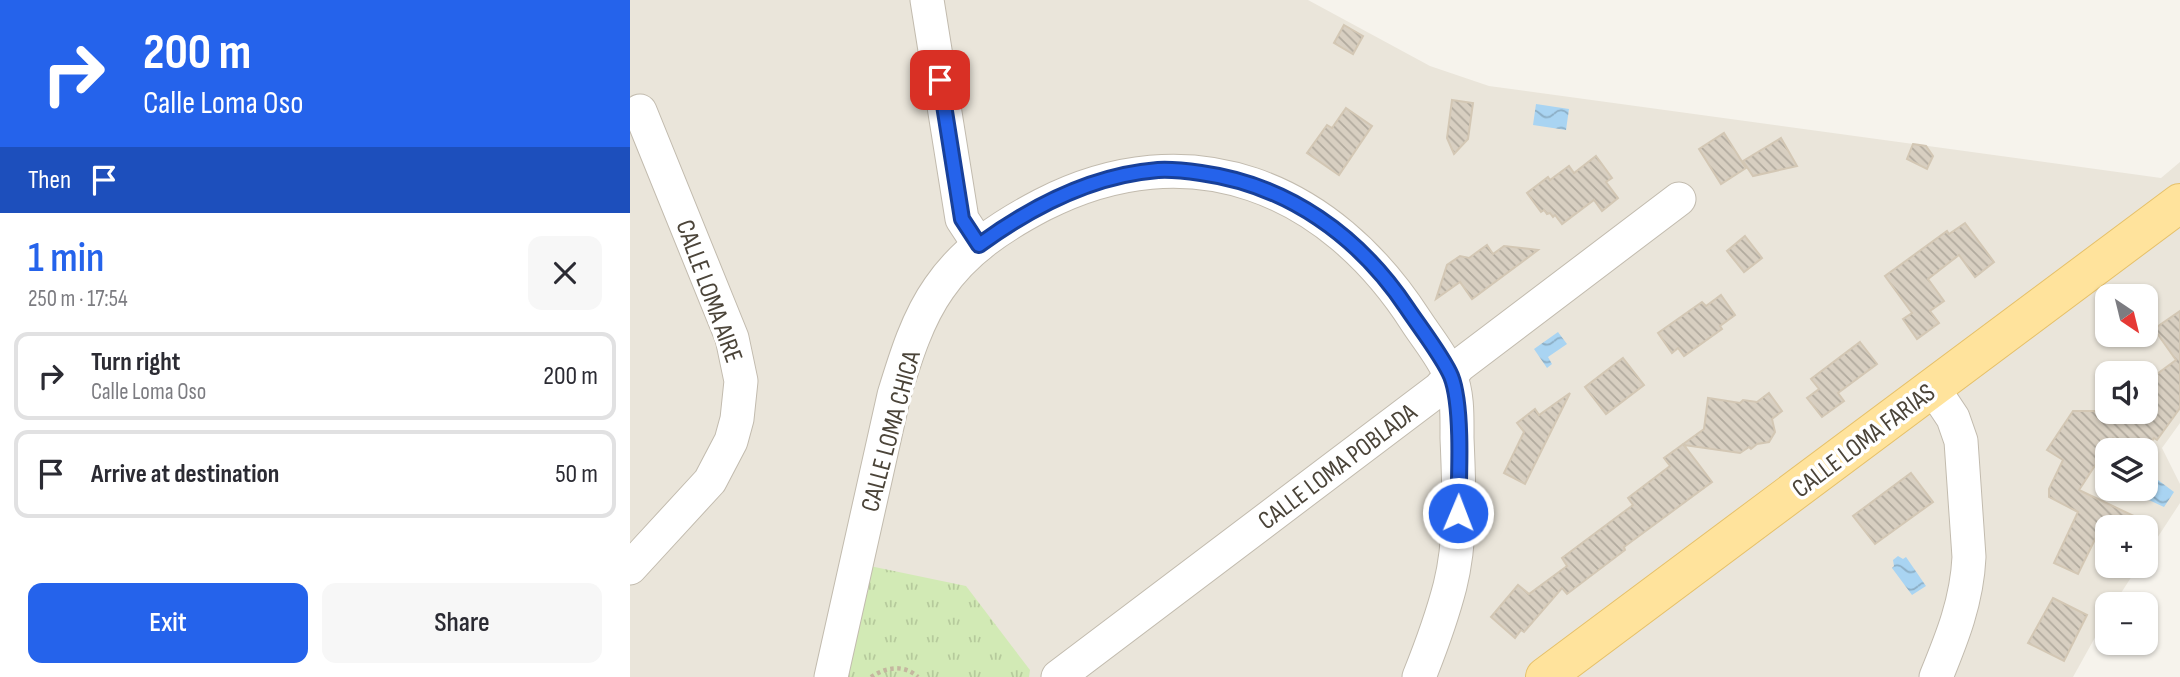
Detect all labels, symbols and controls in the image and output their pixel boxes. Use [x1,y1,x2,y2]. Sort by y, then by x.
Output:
text: 200 m [143,24,251,83]
icon: right [28,28,119,119]
pin [910,50,970,110]
icon: arrive [921,61,959,99]
text: Calle Loma Oso [143,84,303,123]
icon: arrive [85,161,123,199]
text: Then [28,165,71,196]
street label: CALLE LOMA AIRE [668,216,749,367]
text: 1 min [28,233,104,284]
button: close [528,236,602,310]
north arrow [2095,284,2158,346]
map controls [2095,284,2158,655]
text: 250 m · 17:54 [28,285,128,313]
text: Turn right [91,347,180,378]
street label: CALLE LOMA CHICA [855,347,928,515]
icon: right [32,357,70,395]
text: 200 m [543,361,598,392]
button: sound [2095,361,2158,424]
street label: CALLE LOMA FARIAS [1786,377,1941,505]
text: Calle Loma Oso [91,378,206,406]
street label: CALLE LOMA POBLADA [1252,397,1424,537]
button: layers [2095,438,2158,501]
icon: arrive [32,455,70,493]
text: Arrive at destination [91,459,279,490]
text: 50 m [555,459,598,490]
position arrow [1421,476,1495,550]
button: + [2095,515,2158,578]
button: Exit [28,583,308,663]
button: Share [322,583,602,663]
button: − [2095,592,2158,655]

